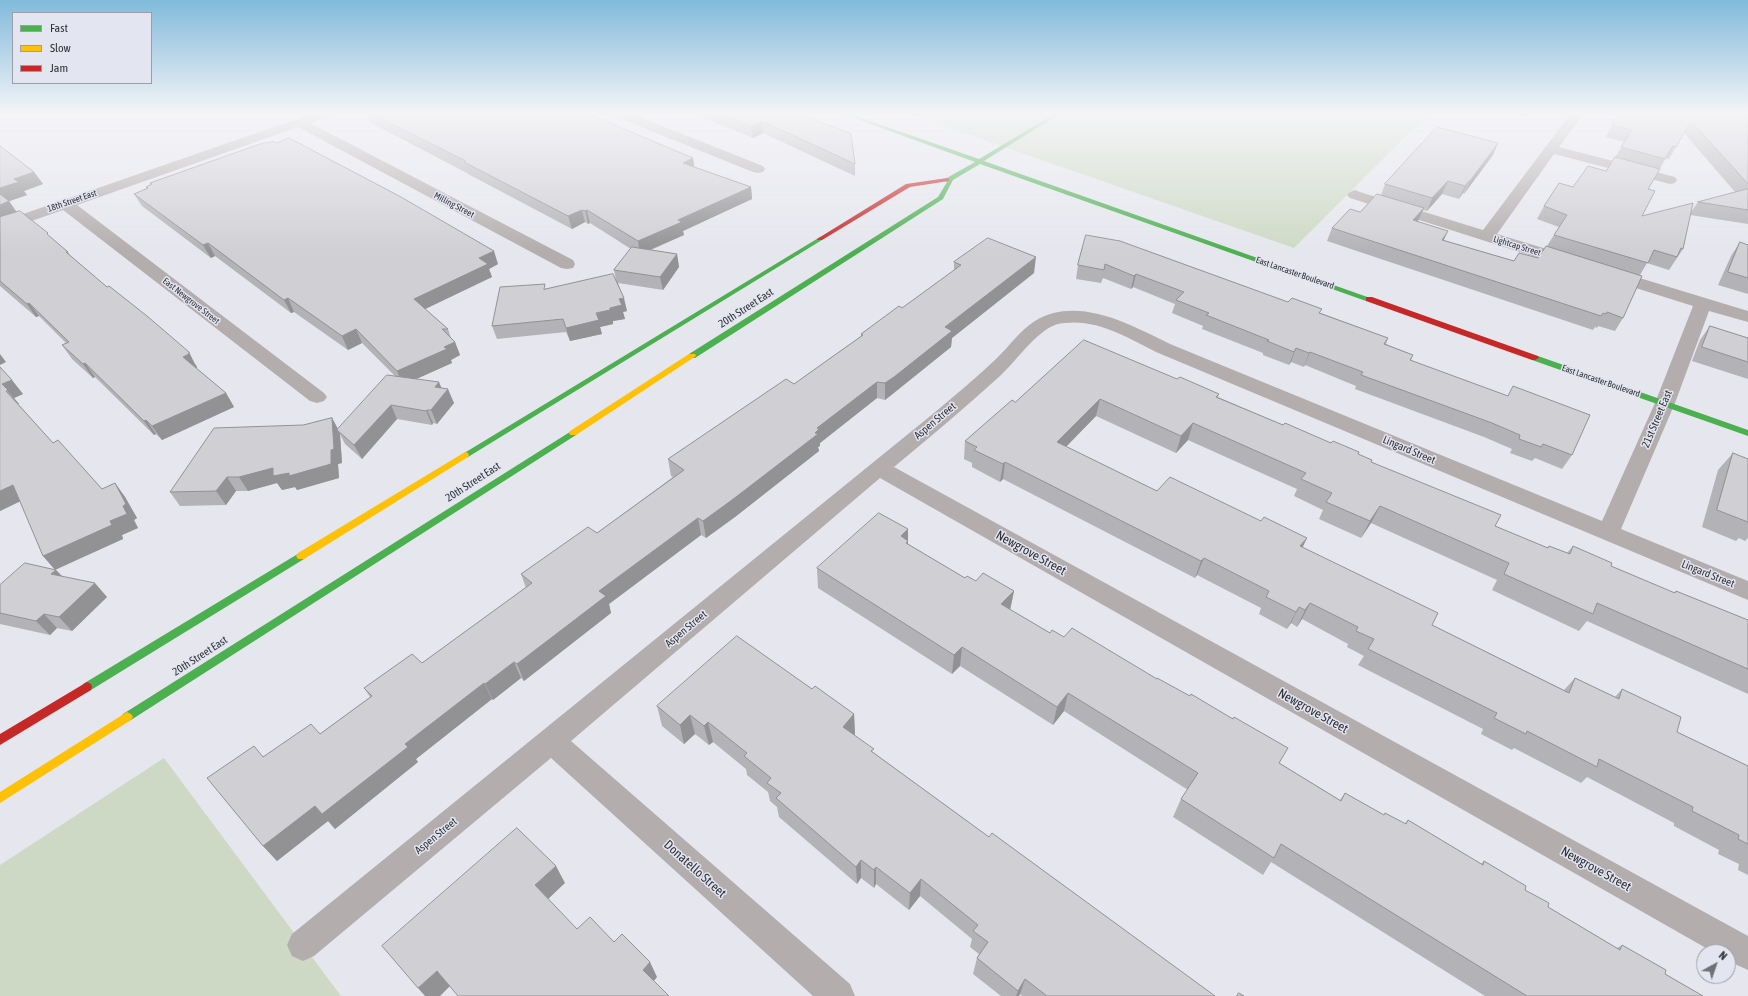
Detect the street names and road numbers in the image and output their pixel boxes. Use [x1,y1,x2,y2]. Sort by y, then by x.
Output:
street label: 18th Street East [46,188,98,214]
street label: Milling Street [432,190,476,220]
street label: Lightcap Street [1492,234,1542,258]
street label: East Lancaster Boulevard [1254,255,1336,291]
street label: East Newgrove Street [160,275,222,327]
street label: 20th Street East [716,285,776,331]
street label: East Lancaster Boulevard [1560,363,1642,399]
street label: 21st Street East [1639,388,1675,450]
street label: Aspen Street [911,400,959,442]
street label: Lingard Street [1381,433,1437,467]
street label: 20th Street East [443,459,503,505]
street label: Newgrove Street [993,527,1069,579]
street label: Lingard Street [1680,557,1736,591]
street label: Aspen Street [662,608,710,650]
street label: 20th Street East [170,633,230,679]
street label: Newgrove Street [1275,685,1351,737]
street label: Aspen Street [412,815,460,857]
street label: Donatello Street [661,837,729,901]
street label: Newgrove Street [1558,843,1634,895]

